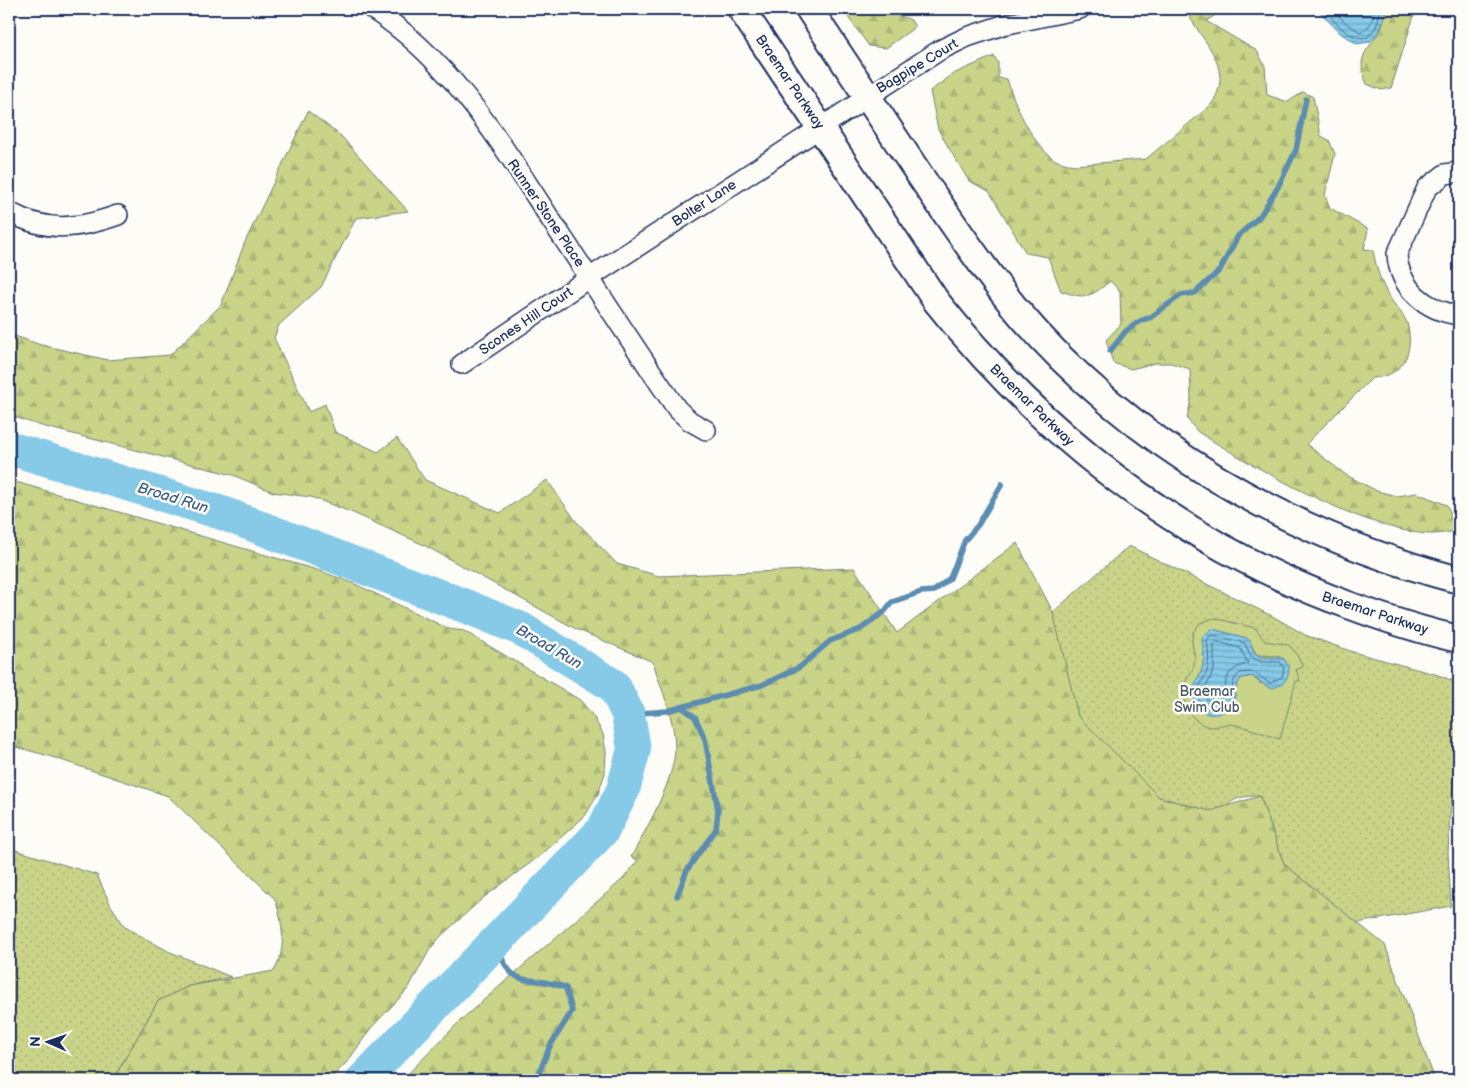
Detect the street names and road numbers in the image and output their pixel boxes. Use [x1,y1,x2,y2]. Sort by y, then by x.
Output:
street label: Braemar Parkway [752,31,828,133]
street label: Bagpipe Court [873,35,962,97]
street label: Runner Stone Place [504,156,588,270]
street label: Bolter Lane [669,176,739,230]
street label: Scones Hill Court [476,283,577,359]
street label: Braemar Parkway [986,360,1078,450]
street label: Braemar Parkway [1320,588,1431,638]

